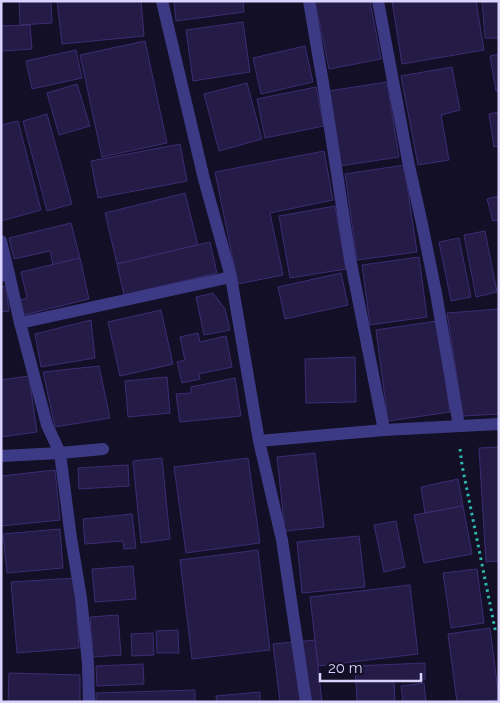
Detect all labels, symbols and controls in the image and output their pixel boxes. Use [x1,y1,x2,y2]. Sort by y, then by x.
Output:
scale bar [320,650,421,682]
text: 20 m [328,659,363,677]

